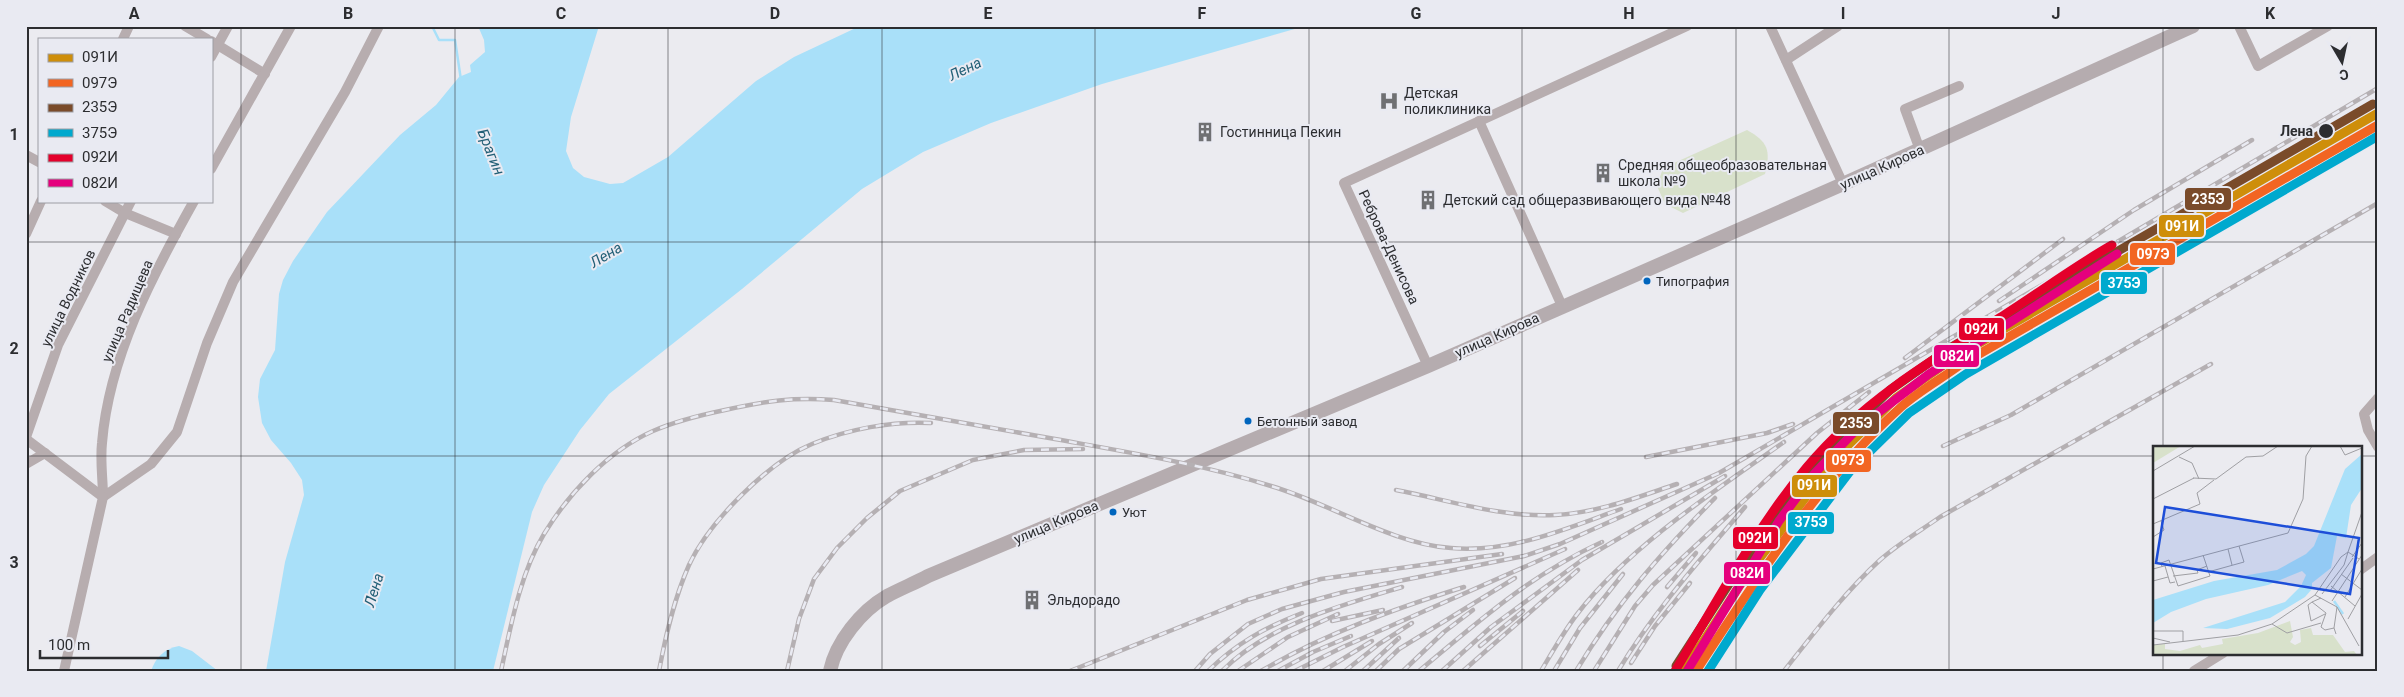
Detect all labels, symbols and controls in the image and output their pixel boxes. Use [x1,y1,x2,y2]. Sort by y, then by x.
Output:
text: A [129,4,140,23]
text: B [343,4,353,23]
text: C [556,4,566,23]
text: D [770,4,780,23]
text: E [984,4,993,23]
text: F [1198,4,1207,23]
text: G [1411,4,1422,23]
text: H [1623,4,1635,23]
text: I [1841,4,1845,23]
text: J [2052,4,2060,23]
text: K [2265,4,2276,23]
legend [38,38,212,202]
north arrow [2316,38,2366,88]
text: 091И [82,48,118,66]
water label: Лена [945,53,984,85]
text: С [2338,66,2350,83]
text: 097Э [82,74,117,92]
place label: Детская поликлиника [1404,85,1491,117]
hospital icon: Детская поликлиника [1378,90,1400,112]
text: 235Э [82,98,117,116]
building icon: Гостинница Пекин [1194,121,1216,143]
marker: Лена [2317,122,2335,140]
place label: Лена [2280,123,2313,139]
text: 375Э [82,124,117,142]
place label: Гостинница Пекин [1220,124,1341,140]
text: 1 [9,125,19,144]
water label: Брагин [474,126,508,178]
street label: улица Кирова [1838,141,1926,193]
text: 092И [82,148,118,166]
place label: Средняя общеобразовательная школа №9 [1618,157,1827,189]
building icon: Средняя общеобразовательная школа №9 [1592,162,1614,184]
text: 082И [82,174,118,192]
street label: Реброва-Денисова [1356,187,1422,307]
line badge: 235Э [2184,187,2232,211]
building icon: Детский сад общеразвивающего вида №48 [1417,189,1439,211]
text: 235Э [2191,191,2225,207]
place label: Детский сад общеразвивающего вида №48 [1443,192,1731,208]
line badge: 091И [2158,214,2205,238]
text: 091И [2165,218,2199,234]
water label: Лена [586,238,625,272]
line badge: 097Э [2129,242,2176,266]
text: 097Э [2136,246,2170,262]
street label: улица Водников [38,247,98,349]
street label: улица Радищева [98,257,156,365]
line badge: 375Э [2100,271,2148,295]
place label: Типография [1656,274,1729,289]
text: 375Э [2107,275,2141,291]
marker: Типография [1642,276,1652,286]
street label: улица Кирова [1453,309,1541,361]
line badge: 092И [1958,317,2005,341]
text: 092И [1964,321,1998,337]
text: 2 [9,339,19,358]
line badge: 082И [1933,344,1980,368]
text: 082И [1940,348,1974,364]
line badge: 235Э [1832,411,1880,435]
place label: Бетонный завод [1257,414,1357,429]
text: 235Э [1839,415,1873,431]
marker: Бетонный завод [1243,416,1253,426]
inset map [2153,446,2362,654]
line badge: 097Э [1825,449,1872,473]
text: 097Э [1831,452,1865,468]
line badge: 091И [1791,474,1838,498]
text: 091И [1797,477,1831,493]
street label: улица Кирова [1011,497,1101,547]
place label: Уют [1122,505,1146,520]
marker: Уют [1108,507,1118,517]
line badge: 375Э [1787,511,1835,535]
text: 375Э [1794,514,1828,530]
line badge: 092И [1732,526,1779,550]
text: 092И [1738,530,1772,546]
text: 3 [9,553,19,572]
line badge: 082И [1723,561,1771,585]
text: 082И [1730,565,1764,581]
water label: Лена [360,571,388,610]
building icon: Эльдорадо [1021,589,1043,611]
place label: Эльдорадо [1047,592,1120,608]
scale bar [40,627,168,659]
text: 100 m [48,636,90,654]

